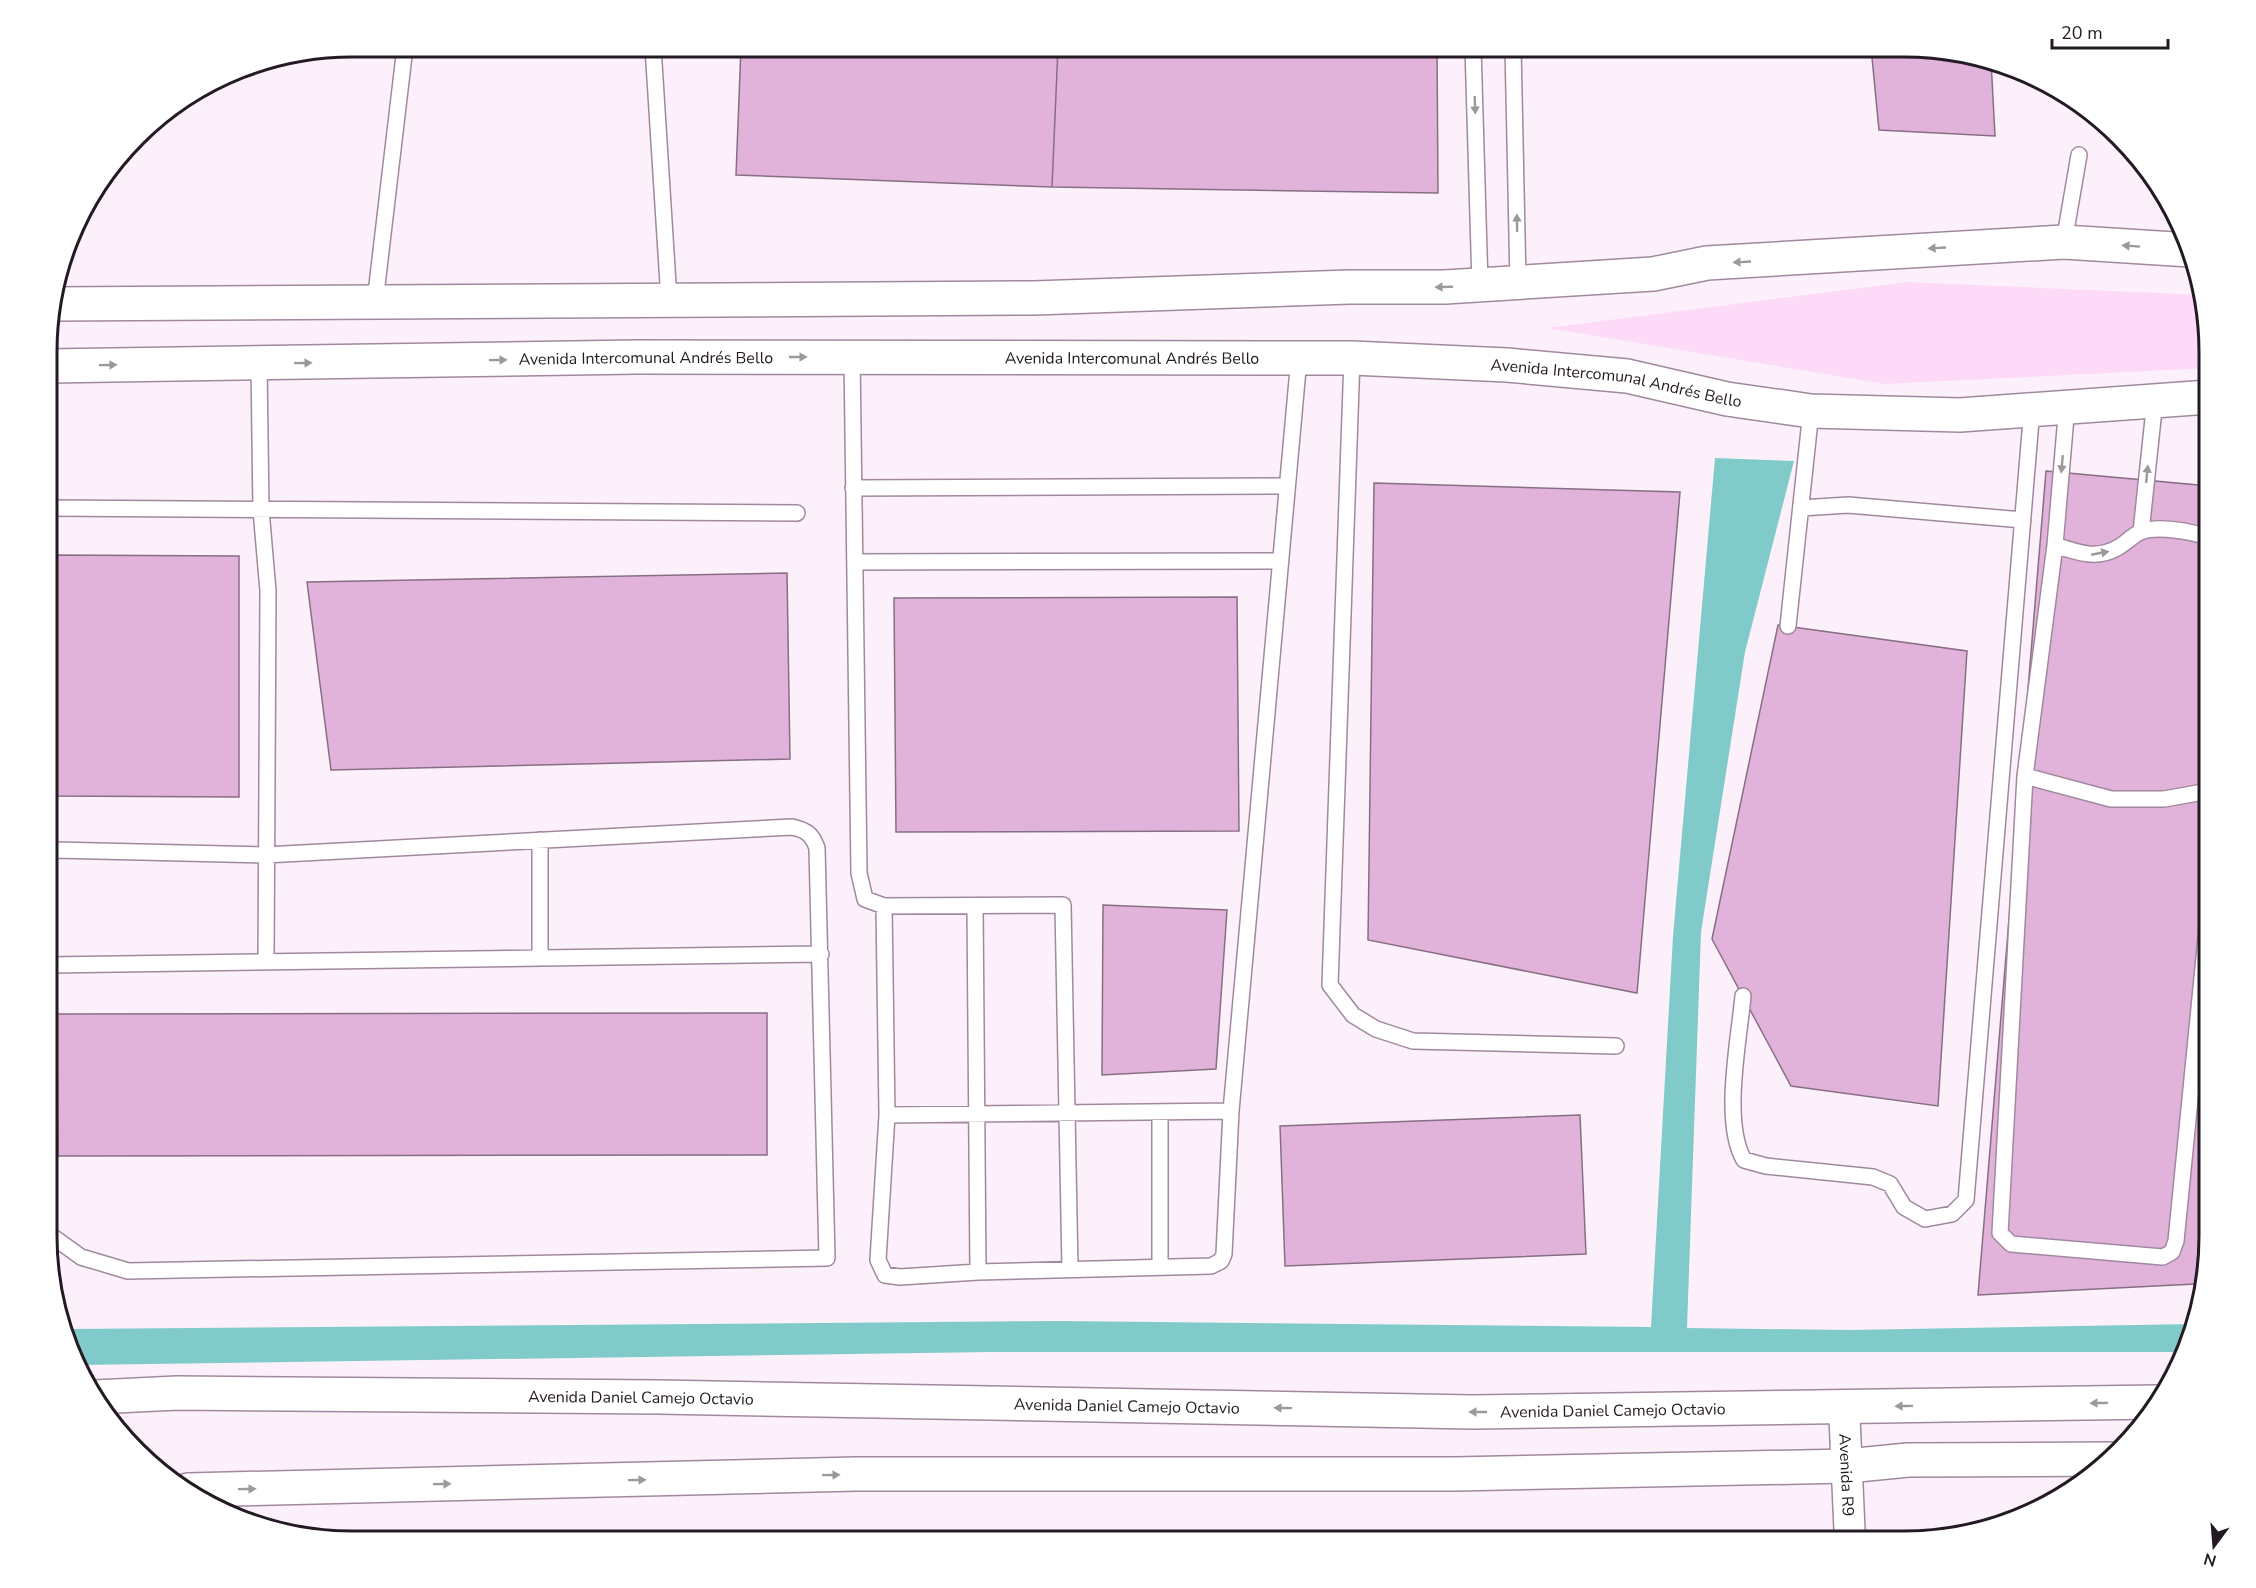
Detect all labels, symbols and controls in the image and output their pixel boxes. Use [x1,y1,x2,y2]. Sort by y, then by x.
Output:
scale bar [2052,12,2168,50]
text: 20 m [2061,21,2103,45]
one-way arrow [1470,96,1479,115]
one-way arrow [1512,214,1521,233]
one-way arrow [2122,242,2141,251]
one-way arrow [1927,243,1946,253]
one-way arrow [1733,257,1752,266]
one-way arrow [1434,282,1453,292]
street label: Avenida Intercomunal Andrés Bello [519,347,773,371]
street label: Avenida Intercomunal Andrés Bello [1005,348,1259,370]
one-way arrow [788,352,807,362]
street label: Avenida Intercomunal Andrés Bello [1490,354,1743,413]
one-way arrow [488,355,507,364]
one-way arrow [293,358,312,368]
one-way arrow [98,361,117,370]
one-way arrow [2057,454,2067,473]
one-way arrow [2142,464,2152,483]
one-way arrow [2091,548,2110,557]
street label: Avenida Daniel Camejo Octavio [528,1386,754,1411]
street label: Avenida Daniel Camejo Octavio [1014,1394,1240,1420]
street label: Avenida Daniel Camejo Octavio [1500,1398,1726,1424]
one-way arrow [2089,1398,2108,1408]
one-way arrow [1894,1401,1913,1411]
one-way arrow [1273,1404,1292,1413]
one-way arrow [1468,1407,1487,1417]
street label: Avenida R9 [1833,1433,1859,1517]
one-way arrow [822,1470,841,1480]
one-way arrow [627,1475,646,1484]
one-way arrow [432,1480,451,1489]
one-way arrow [237,1484,256,1494]
north arrow [2184,1516,2244,1576]
text: N [2201,1547,2219,1572]

